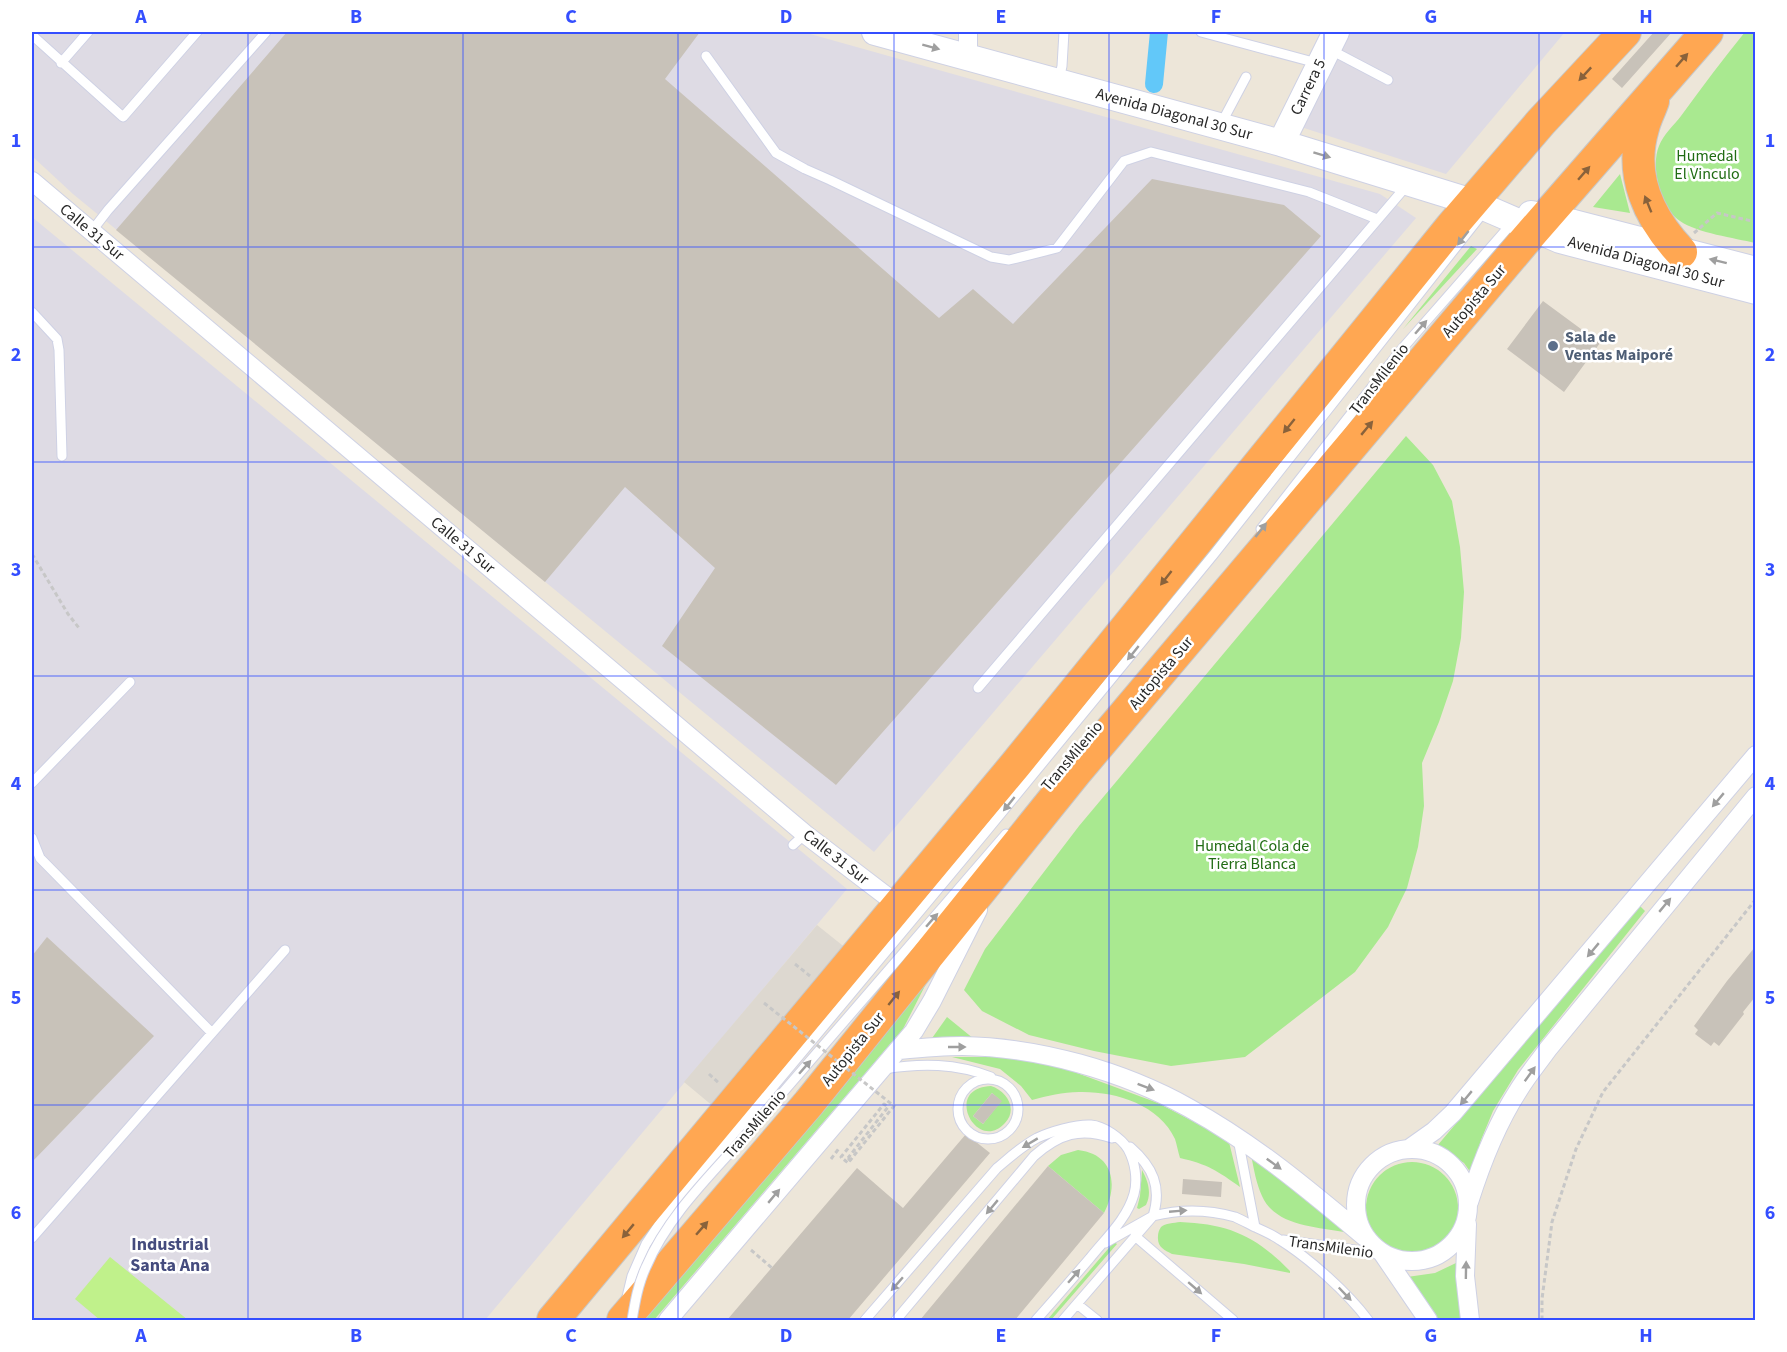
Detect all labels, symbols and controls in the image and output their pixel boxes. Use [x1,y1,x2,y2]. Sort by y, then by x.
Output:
text: A [134,3,147,31]
text: B [350,3,362,31]
text: C [565,3,577,31]
text: D [780,3,792,31]
text: E [996,3,1006,31]
text: F [1211,3,1221,31]
text: G [1425,3,1437,31]
text: H [1639,3,1653,31]
one-way arrow [922,43,940,52]
one-way arrow [1675,53,1688,68]
street label: Carrera 5 [1285,55,1331,119]
one-way arrow [1579,67,1593,81]
street label: Avenida Diagonal 30 Sur [1093,83,1255,146]
text: 1 [11,127,21,155]
text: 1 [1765,127,1775,155]
park label: Humedal El Vinculo [1674,145,1740,185]
one-way arrow [1313,151,1331,160]
one-way arrow [1577,166,1590,181]
one-way arrow [1643,194,1653,212]
street label: Calle 31 Sur [55,198,129,266]
one-way arrow [1457,230,1470,246]
street label: Avenida Diagonal 30 Sur [1565,231,1727,294]
one-way arrow [1709,255,1727,265]
street label: Autopista Sur [1437,259,1511,342]
one-way arrow [1414,320,1427,335]
place label: Sala de Ventas Maiporé [1564,326,1673,366]
street label: TransMilenio [1344,339,1414,419]
marker: Sala de Ventas Maiporé [1546,339,1560,353]
text: 2 [11,341,21,369]
text: 2 [1765,341,1775,369]
one-way arrow [1283,419,1295,434]
one-way arrow [1361,420,1374,436]
street label: Calle 31 Sur [426,511,500,579]
one-way arrow [1254,522,1266,537]
text: 3 [11,556,21,584]
text: 3 [1765,556,1775,584]
one-way arrow [1159,570,1172,586]
street label: Autopista Sur [1124,631,1198,714]
one-way arrow [1126,645,1139,661]
street label: TransMilenio [1036,716,1108,796]
text: 4 [11,770,22,798]
text: 4 [1765,770,1776,798]
one-way arrow [1712,792,1725,807]
one-way arrow [1003,796,1016,811]
street label: Calle 31 Sur [798,824,874,890]
park label: Humedal Cola de Tierra Blanca [1195,835,1309,875]
one-way arrow [1658,898,1671,913]
one-way arrow [925,912,939,927]
one-way arrow [1586,942,1599,958]
text: 5 [11,984,21,1012]
text: 5 [1765,984,1775,1012]
one-way arrow [887,991,900,1006]
street label: Autopista Sur [816,1007,890,1091]
one-way arrow [947,1042,966,1052]
one-way arrow [798,1060,811,1075]
one-way arrow [1524,1066,1535,1082]
one-way arrow [1137,1083,1155,1093]
street label: TransMilenio [719,1085,791,1163]
one-way arrow [1460,1090,1473,1105]
one-way arrow [1022,1137,1038,1148]
one-way arrow [1266,1158,1282,1170]
one-way arrow [767,1188,780,1204]
text: 6 [11,1199,21,1227]
one-way arrow [986,1199,999,1214]
text: 6 [1765,1199,1775,1227]
one-way arrow [1169,1207,1188,1216]
one-way arrow [695,1220,708,1236]
one-way arrow [621,1223,634,1239]
street label: TransMilenio [1287,1230,1375,1264]
district label: Industrial Santa Ana [130,1232,210,1278]
one-way arrow [1461,1260,1470,1279]
one-way arrow [1067,1269,1080,1284]
one-way arrow [891,1276,904,1291]
one-way arrow [1187,1281,1202,1294]
one-way arrow [1337,1287,1351,1301]
text: A [134,1322,147,1350]
text: B [350,1322,362,1350]
text: C [565,1322,577,1350]
text: D [780,1322,792,1350]
text: E [996,1322,1006,1350]
text: F [1211,1322,1221,1350]
text: G [1425,1322,1437,1350]
text: H [1639,1322,1653,1350]

